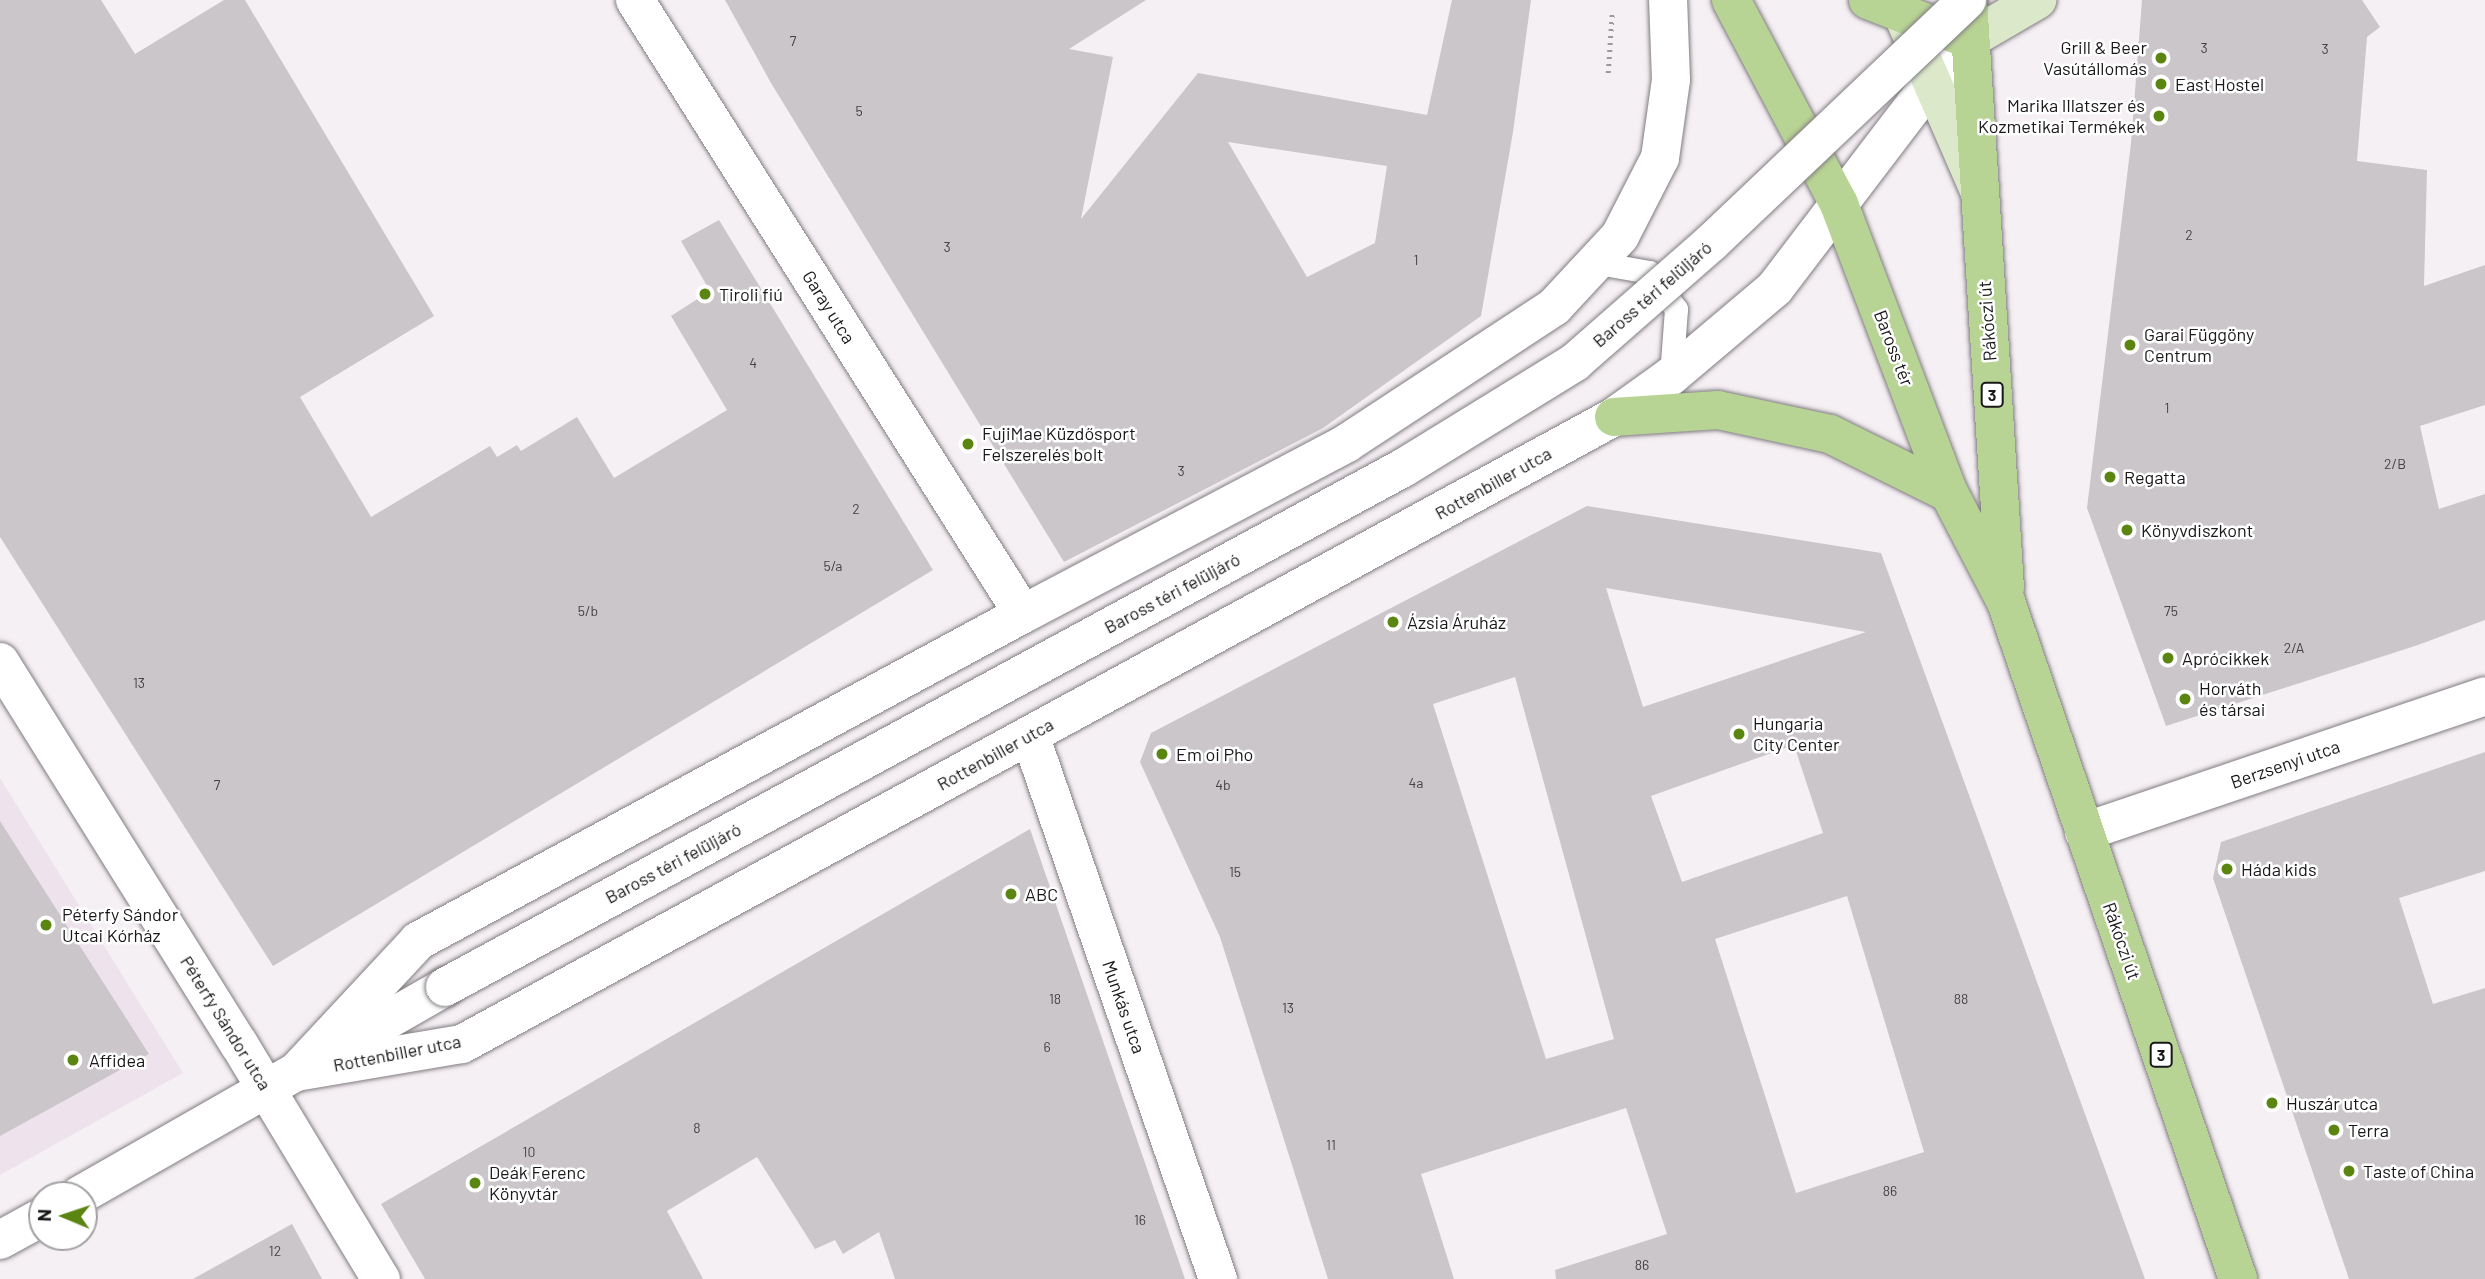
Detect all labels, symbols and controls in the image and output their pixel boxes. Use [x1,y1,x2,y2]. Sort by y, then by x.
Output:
house number: 7 [790,33,796,49]
place label: Grill & Beer Vasútállomás [2043,37,2147,80]
house number: 3 [2200,40,2208,56]
house number: 3 [2321,41,2329,57]
marker: Grill & Beer Vasútállomás [2153,50,2169,66]
place label: East Hostel [2175,73,2264,95]
marker: East Hostel [2153,76,2169,92]
place label: Marika Illatszer és Kozmetikai Termékek [1978,95,2145,138]
house number: 5 [855,103,863,119]
marker: Marika Illatszer és Kozmetikai Termékek [2151,108,2167,124]
house number: 2 [2185,227,2193,243]
street label: Baross téri felüljáró [1588,236,1716,352]
house number: 3 [943,239,951,255]
house number: 1 [1414,252,1418,268]
street label: Garay utca [798,266,860,348]
street label: Rákóczi út [1973,280,2001,362]
place label: Tiroli fiú [719,283,783,305]
marker: Tiroli fiú [697,286,713,302]
street label: Baross tér [1870,307,1918,389]
place label: Garai Függöny Centrum [2144,324,2254,366]
marker: Garai Függöny Centrum [2122,337,2138,353]
house number: 4 [749,355,757,371]
road number: 3 [1980,382,2004,408]
house number: 1 [2165,400,2169,416]
place label: FujiMae Küzdősport Felszerelés bolt [982,423,1136,466]
marker: FujiMae Küzdősport Felszerelés bolt [960,436,976,452]
street label: Rottenbiller utca [1431,442,1555,524]
house number: 2/B [2384,456,2406,472]
house number: 3 [1177,463,1185,479]
place label: Regatta [2124,466,2186,488]
marker: Regatta [2102,469,2118,485]
house number: 2 [852,501,860,517]
place label: Könyvdiszkont [2141,519,2253,541]
marker: Könyvdiszkont [2119,522,2135,538]
street label: Baross téri felüljáró [1100,548,1244,638]
house number: 5/a [824,558,842,574]
house number: 5/b [578,603,598,619]
house number: 75 [2164,603,2178,619]
place label: Ázsia Áruház [1407,611,1506,633]
marker: Ázsia Áruház [1385,614,1401,630]
house number: 2/A [2284,640,2304,656]
place label: Aprócikkek [2182,647,2269,669]
marker: Aprócikkek [2160,650,2176,666]
house number: 13 [133,675,145,691]
place label: Horváth és társai [2199,678,2265,720]
marker: Horváth és társai [2177,691,2193,707]
street label: Rottenbiller utca [933,713,1057,795]
place label: Hungaria City Center [1753,713,1840,756]
marker: Hungaria City Center [1731,726,1747,742]
street label: Berzsenyi utca [2227,735,2343,793]
place label: Em oi Pho [1176,743,1253,765]
marker: Em oi Pho [1154,746,1170,762]
house number: 4a [1409,775,1423,791]
house number: 7 [214,777,220,793]
house number: 4b [1215,777,1231,793]
street label: Baross téri felüljáró [601,818,745,908]
place label: Háda kids [2241,858,2317,880]
marker: Háda kids [2219,861,2235,877]
house number: 15 [1229,864,1241,880]
place label: ABC [1025,883,1058,905]
marker: ABC [1003,886,1019,902]
street label: Rákóczi út [2099,899,2145,983]
place label: Péterfy Sándor Utcai Kórház [62,904,178,946]
marker: Péterfy Sándor Utcai Kórház [36,915,56,935]
street label: Péterfy Sándor utca [176,952,276,1094]
street label: Munkás utca [1098,958,1150,1056]
house number: 18 [1049,991,1061,1007]
house number: 88 [1954,991,1968,1007]
house number: 13 [1282,1000,1294,1016]
street label: Rottenbiller utca [331,1030,463,1076]
house number: 6 [1043,1039,1051,1055]
road number: 3 [2149,1042,2173,1068]
place label: Affidea [89,1049,145,1071]
marker: Affidea [63,1050,83,1070]
place label: Huszár utca [2286,1092,2378,1114]
marker: Huszár utca [2264,1095,2280,1111]
place label: Terra [2348,1119,2389,1141]
house number: 8 [693,1120,701,1136]
marker: Terra [2326,1122,2342,1138]
house number: 11 [1326,1137,1336,1153]
house number: 10 [523,1144,535,1160]
place label: Taste of China [2363,1160,2474,1182]
place label: Deák Ferenc Könyvtár [489,1162,585,1204]
marker: Taste of China [2341,1163,2357,1179]
marker: Deák Ferenc Könyvtár [467,1175,483,1191]
north arrow [28,1181,98,1251]
house number: 86 [1883,1183,1897,1199]
text: N [32,1209,55,1222]
house number: 16 [1134,1212,1146,1228]
house number: 12 [269,1243,281,1259]
house number: 86 [1635,1257,1649,1273]

